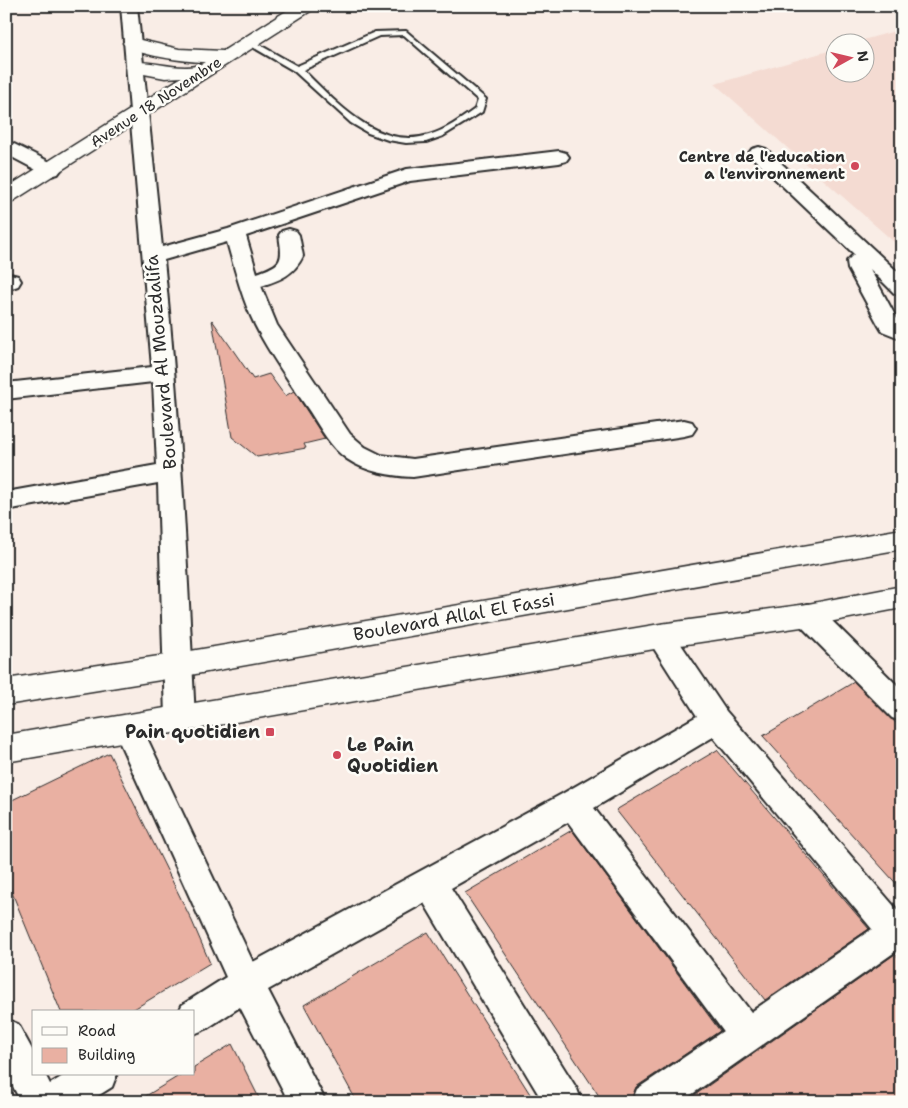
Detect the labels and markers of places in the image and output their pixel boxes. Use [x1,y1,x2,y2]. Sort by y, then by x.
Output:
place label: Centre de l'education a l'environnement [679,147,845,184]
marker: Centre de l'education a l'environnement [849,160,861,172]
place label: Pain quotidien [125,720,260,744]
marker: Pain quotidien [264,726,276,738]
place label: Le Pain Quotidien [347,733,438,778]
marker: Le Pain Quotidien [331,749,343,761]

